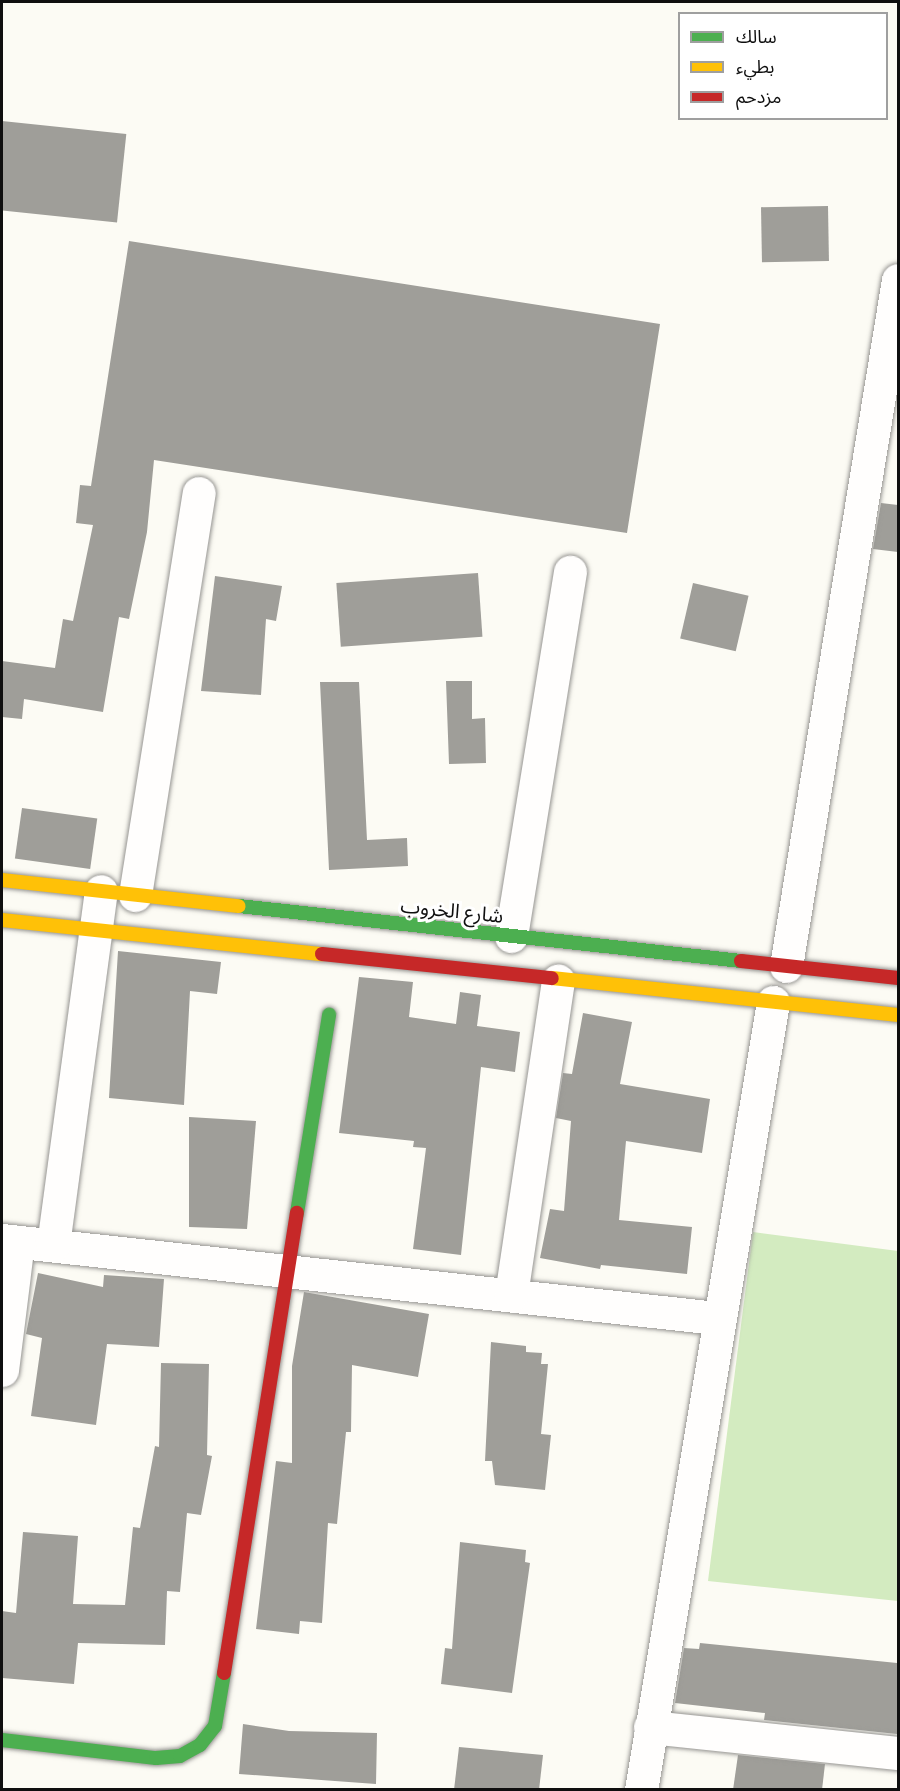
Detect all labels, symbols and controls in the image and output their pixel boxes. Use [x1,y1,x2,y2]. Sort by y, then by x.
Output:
legend [678,12,888,120]
text: سالك [736,25,777,48]
text: بطيء [736,55,774,78]
text: مزدحم [736,85,781,108]
street label: شارع الخروب [399,893,505,927]

